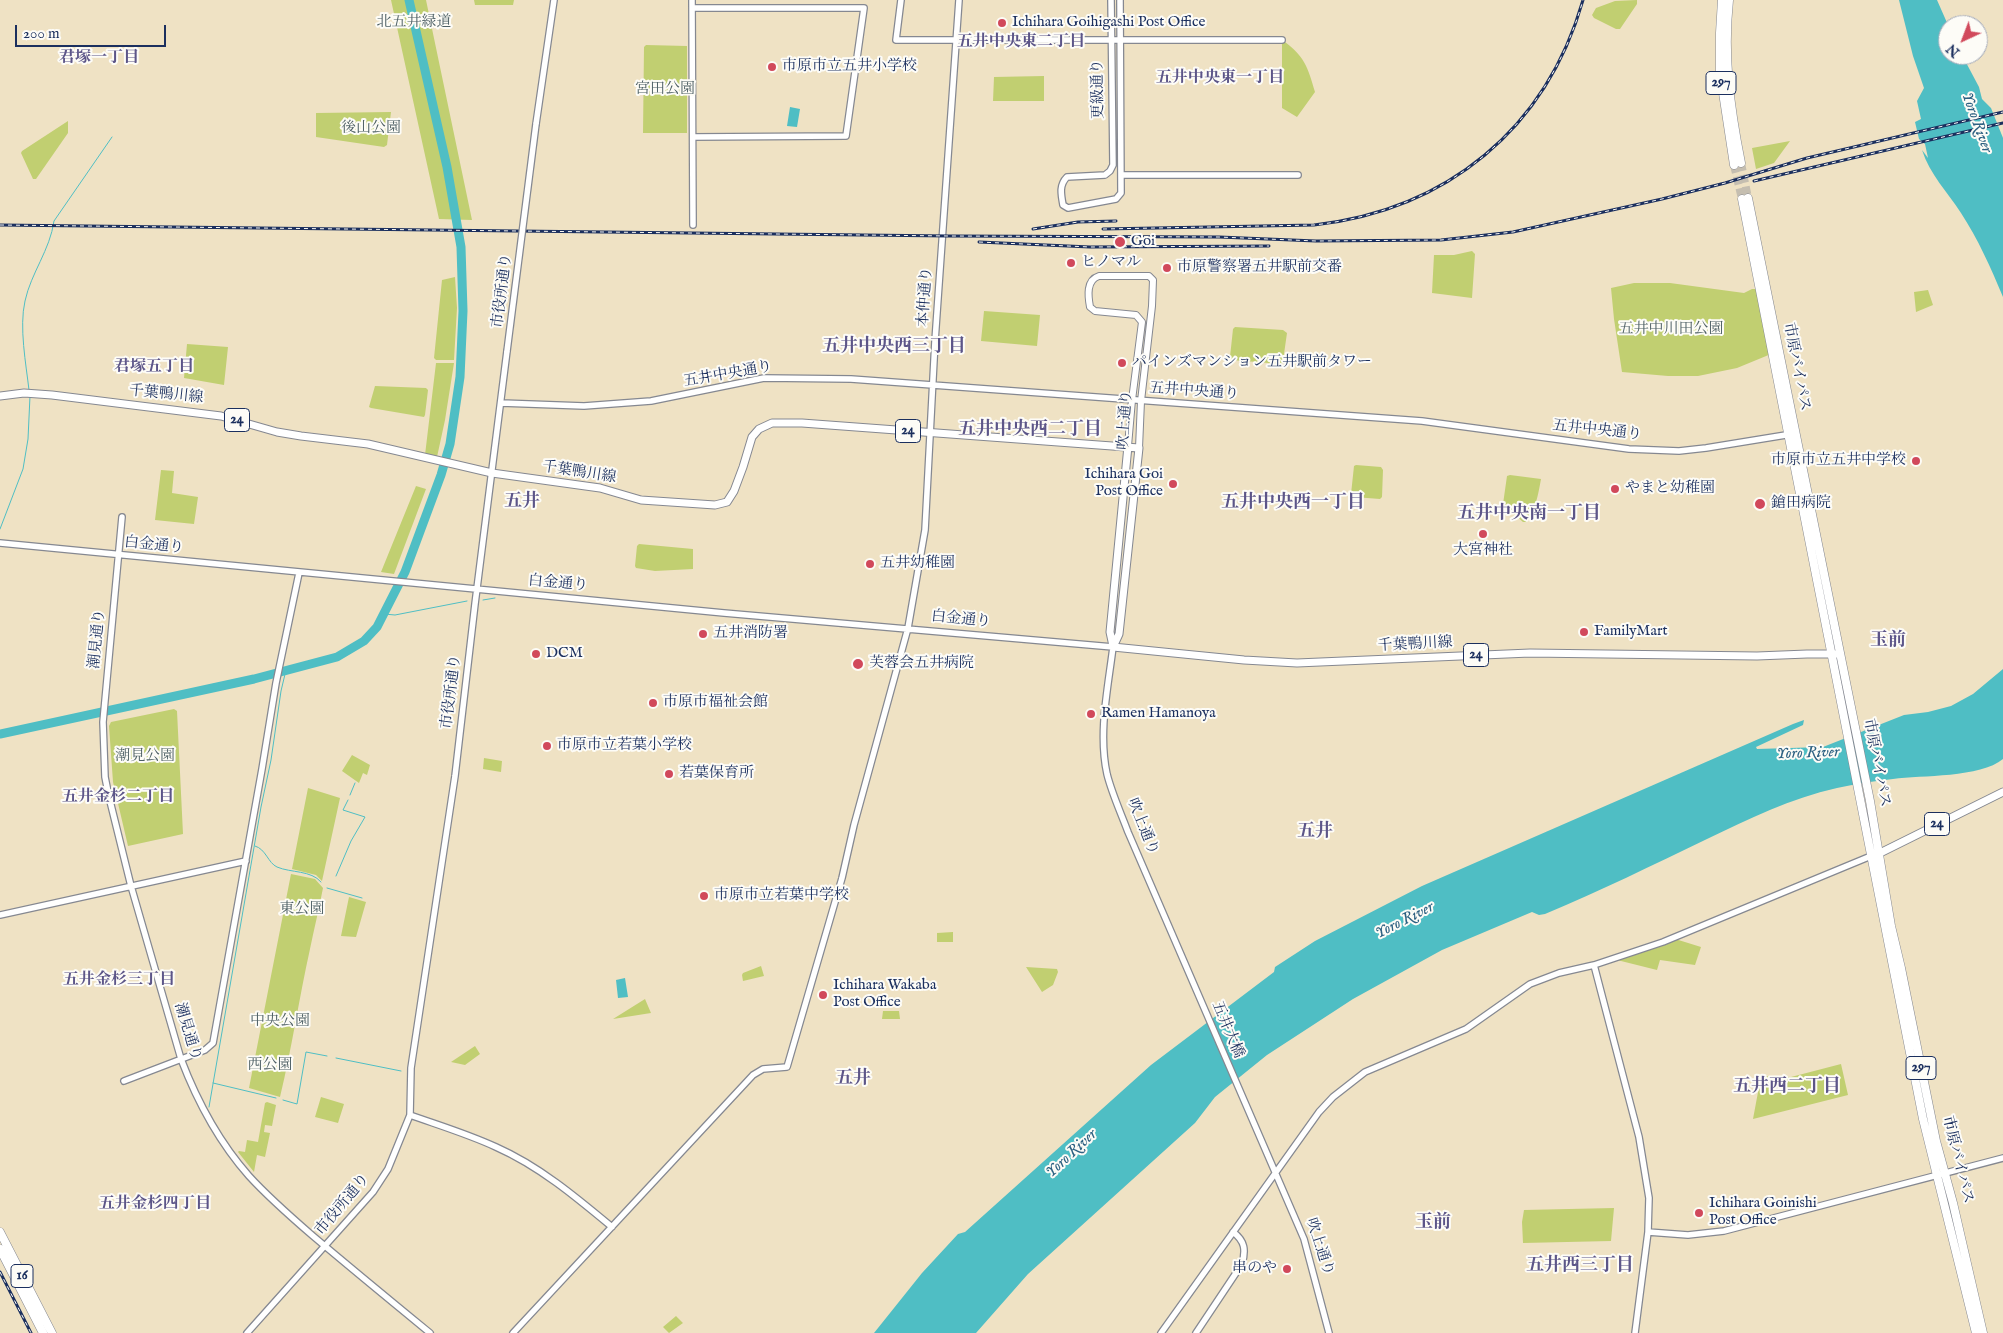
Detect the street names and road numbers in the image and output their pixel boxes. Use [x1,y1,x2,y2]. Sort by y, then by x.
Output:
street label: 更級通り [1089,59,1109,119]
road number: 297 [1706,72,1736,95]
street label: 市役所通り [489,253,517,329]
street label: 本仲通り [915,266,937,328]
street label: 市原バイパス [1779,321,1813,413]
street label: 五井中央通り [682,358,774,392]
street label: 五井中央通り [1148,380,1240,404]
street label: 千葉鴨川線 [128,382,204,408]
street label: 吹上通り [1115,389,1137,451]
road number: 24 [224,408,250,432]
street label: 五井中央通り [1551,417,1643,445]
road number: 24 [896,420,920,442]
street label: 千葉鴨川線 [541,458,617,488]
street label: 白金通り [123,534,185,558]
street label: 白金通り [527,572,589,596]
street label: 潮見通り [86,608,110,670]
street label: 白金通り [930,608,992,632]
street label: 千葉鴨川線 [1377,634,1453,656]
road number: 24 [1464,644,1488,666]
street label: 市役所通り [438,654,466,730]
street label: 市原バイパス [1859,717,1893,809]
street label: 吹上通り [1122,796,1162,858]
road number: 24 [1924,812,1950,836]
street label: 五井大橋 [1207,999,1247,1061]
street label: 潮見通り [170,1001,204,1063]
road number: 297 [1906,1056,1936,1080]
street label: 市原バイパス [1937,1114,1977,1206]
street label: 市役所通り [312,1170,374,1240]
street label: 吹上通り [1301,1216,1337,1278]
road number: 16 [11,1264,33,1288]

